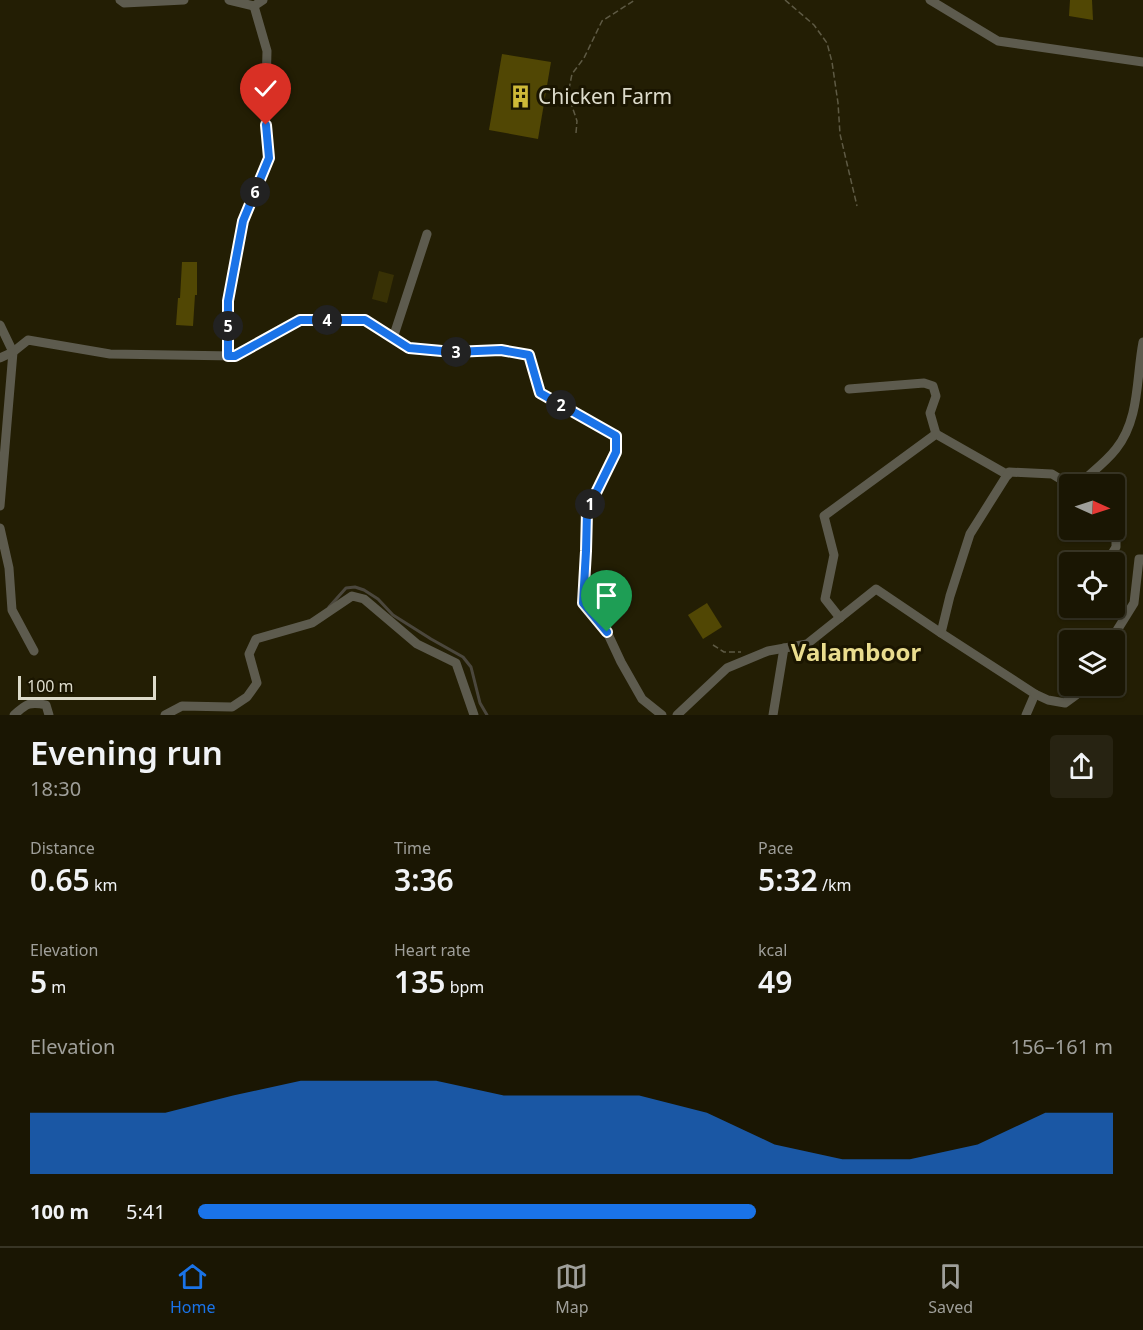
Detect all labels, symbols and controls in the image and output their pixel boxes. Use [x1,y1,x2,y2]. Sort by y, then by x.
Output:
pin [240,63,291,125]
icon: check [249,72,282,105]
place label: Chicken Farm [538,82,672,110]
building icon: Chicken Farm [507,83,533,109]
pin: 6 [240,177,270,207]
text: 6 [250,181,260,203]
pin: 4 [312,305,342,335]
text: 4 [322,309,332,331]
pin: 5 [213,311,243,341]
text: 5 [223,315,233,337]
pin: 3 [441,337,471,367]
text: 3 [451,341,461,363]
pin: 2 [546,390,576,420]
text: 2 [556,394,566,416]
north arrow [1059,474,1125,540]
map controls [1059,474,1125,696]
pin: 1 [575,489,605,519]
text: 1 [585,493,595,515]
button: locate [1059,552,1125,618]
pin [581,570,632,632]
icon: arrive [590,579,623,612]
button: layers [1059,630,1125,696]
district label: Valamboor [791,635,921,668]
scale bar [18,673,156,700]
text: 100 m [27,675,74,697]
text: Evening run [30,730,223,775]
button: share [1050,735,1113,798]
text: 18:30 [30,775,81,802]
text: Distance [30,837,95,859]
text: Time [394,837,431,859]
text: Pace [758,837,793,859]
text: 0.65 [30,859,90,900]
text: 3:36 [394,859,454,900]
text: 5:32 [758,859,818,900]
text: km [90,874,117,896]
text: /km [818,874,851,896]
text: Elevation [30,939,98,961]
text: Heart rate [394,939,470,961]
text: kcal [758,939,787,961]
text: 5 [30,961,47,1002]
text: 135 [394,961,445,1002]
text: 49 [758,961,792,1002]
text: m [47,976,66,998]
text: bpm [445,976,484,998]
text: Elevation [30,1033,115,1060]
text: 156–161 m [1010,1033,1113,1060]
text: 100 m [30,1198,89,1225]
text: 5:41 [126,1198,166,1225]
tab: Home [170,1260,215,1318]
tab: Map [555,1260,589,1318]
tab: Saved [928,1260,973,1318]

